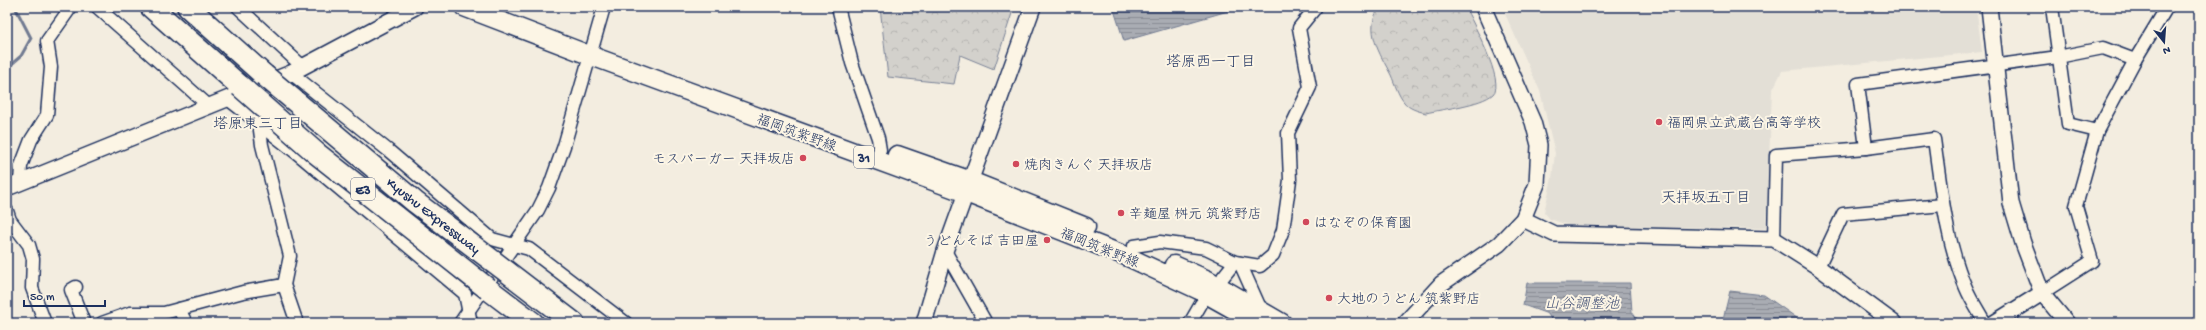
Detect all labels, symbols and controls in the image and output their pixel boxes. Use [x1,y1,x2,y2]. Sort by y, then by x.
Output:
north arrow [2144,22,2184,62]
text: N [2161,43,2172,56]
district label: 塔原西一丁目 [1166,53,1256,72]
street label: 福岡筑紫野線 [754,112,839,157]
district label: 塔原東三丁目 [213,115,303,134]
place label: 福岡県立武蔵台高等学校 [1667,115,1821,133]
marker: 福岡県立武蔵台高等学校 [1654,117,1664,127]
road number: 31 [854,146,874,168]
place label: モスバーガー 天拝坂店 [652,152,795,169]
marker: モスバーガー 天拝坂店 [798,153,808,163]
place label: 焼肉きんぐ 天拝坂店 [1024,158,1153,175]
marker: 焼肉きんぐ 天拝坂店 [1011,159,1021,169]
street label: Kyushu Expressway [382,175,483,259]
road number: E3 [351,178,375,200]
district label: 天拝坂五丁目 [1661,190,1751,208]
place label: 辛麺屋 桝元 筑紫野店 [1129,207,1262,224]
marker: 辛麺屋 桝元 筑紫野店 [1116,208,1126,218]
place label: はなぞの保育園 [1314,216,1412,233]
marker: はなぞの保育園 [1301,217,1311,227]
street label: 福岡筑紫野線 [1057,226,1141,273]
place label: うどんそば 吉田屋 [923,234,1039,251]
marker: うどんそば 吉田屋 [1042,235,1052,245]
scale bar [24,282,105,308]
text: 50 m [30,291,55,305]
place label: 大地のうどん 筑紫野店 [1337,292,1481,309]
marker: 大地のうどん 筑紫野店 [1324,293,1334,303]
water label: 山谷調整池 [1544,296,1620,314]

